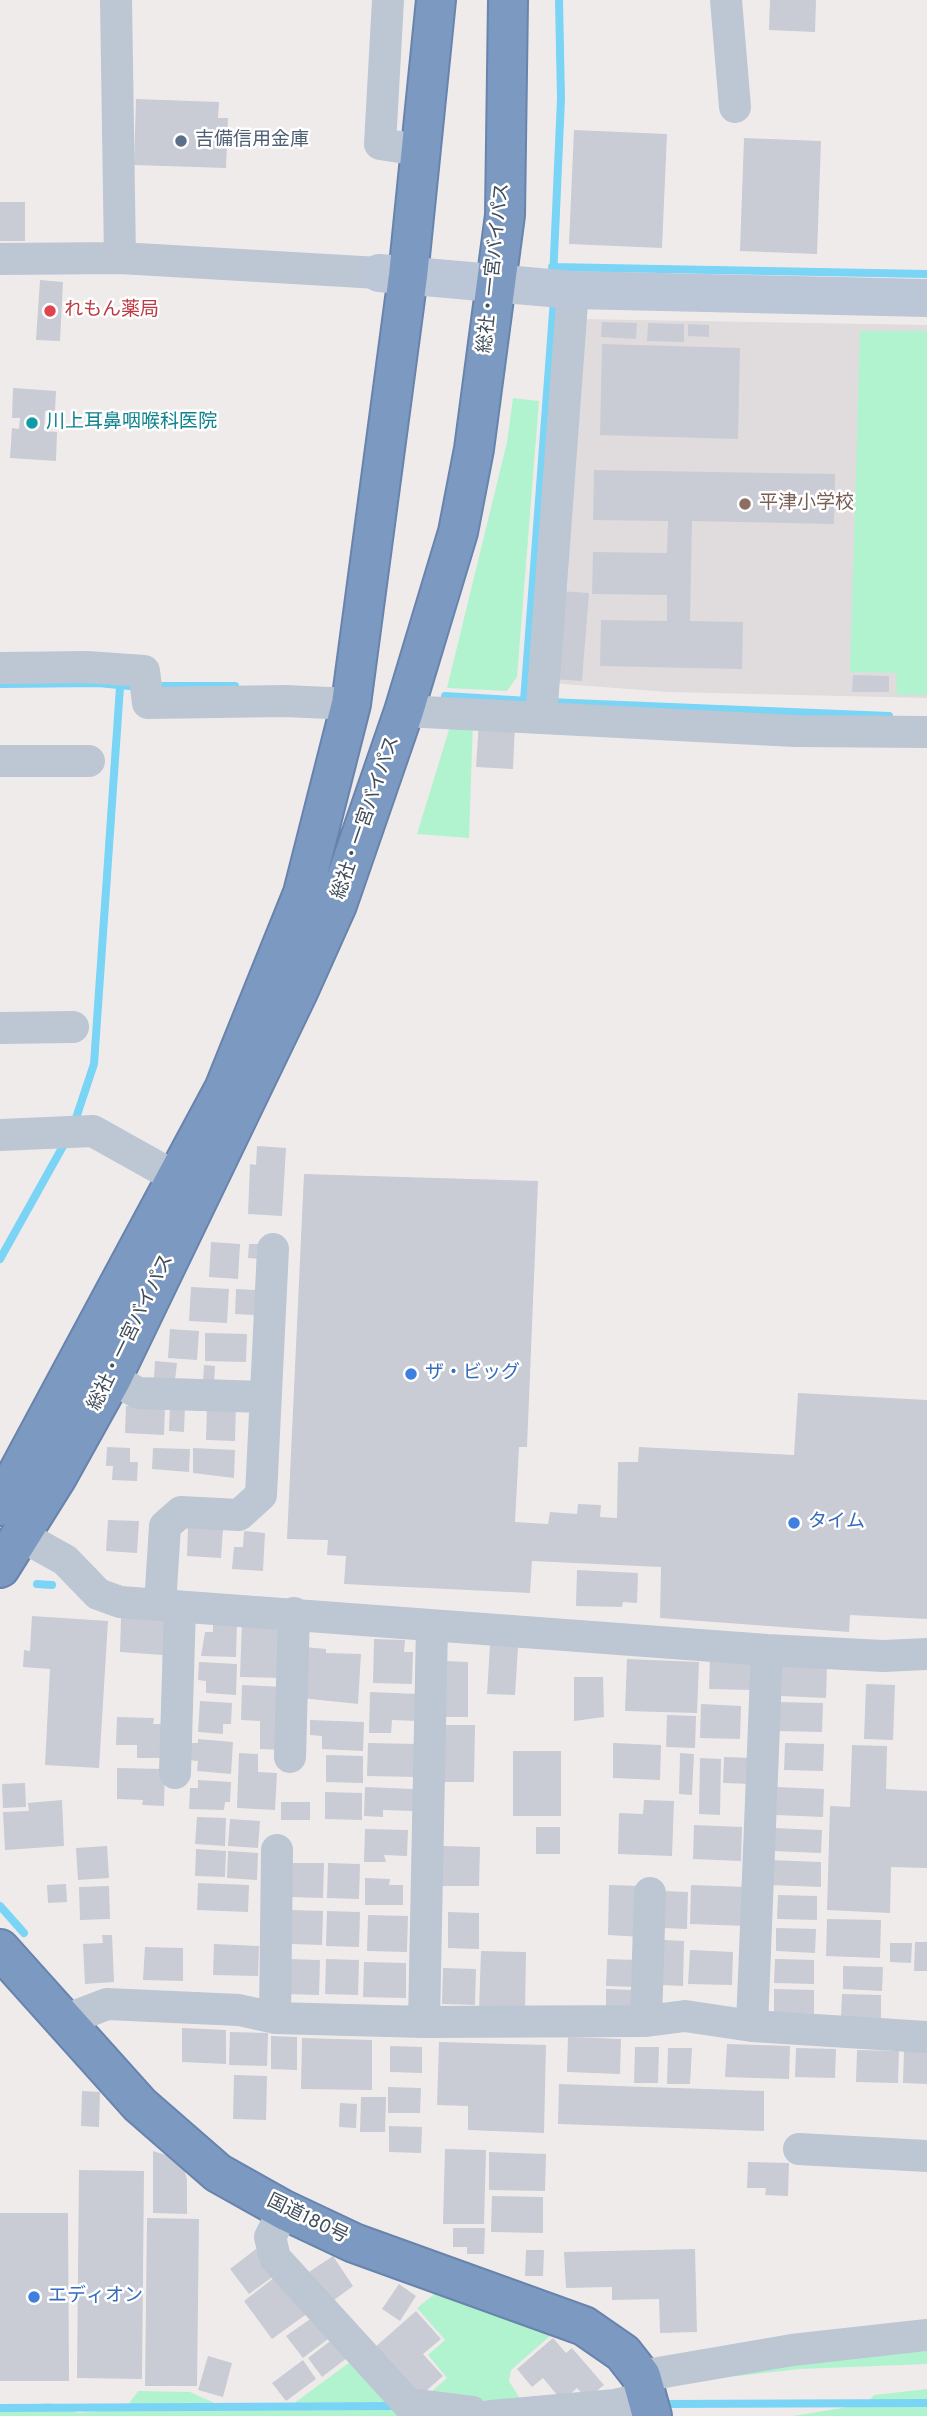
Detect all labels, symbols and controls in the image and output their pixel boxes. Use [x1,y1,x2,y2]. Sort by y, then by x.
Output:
place label: 吉備信用金庫 [195,130,309,152]
marker: 吉備信用金庫 [173,133,189,149]
street label: 総社・一宮バイパス [475,182,515,354]
place label: れもん薬局 [64,300,159,322]
marker: れもん薬局 [42,303,58,319]
place label: 川上耳鼻咽喉科医院 [46,412,217,434]
marker: 川上耳鼻咽喉科医院 [24,415,40,431]
place label: 平津小学校 [759,493,854,515]
marker: 平津小学校 [737,496,753,512]
street label: 総社・一宮バイパス [328,733,406,903]
street label: 総社・一宮バイパス [84,1251,180,1415]
place label: ザ・ビッグ [425,1363,520,1385]
marker: ザ・ビッグ [403,1366,419,1382]
place label: タイム [808,1512,865,1534]
marker: タイム [786,1515,802,1531]
street label: 国道180号 [263,2191,351,2249]
place label: エディオン [48,2286,143,2308]
marker: エディオン [26,2289,42,2305]

